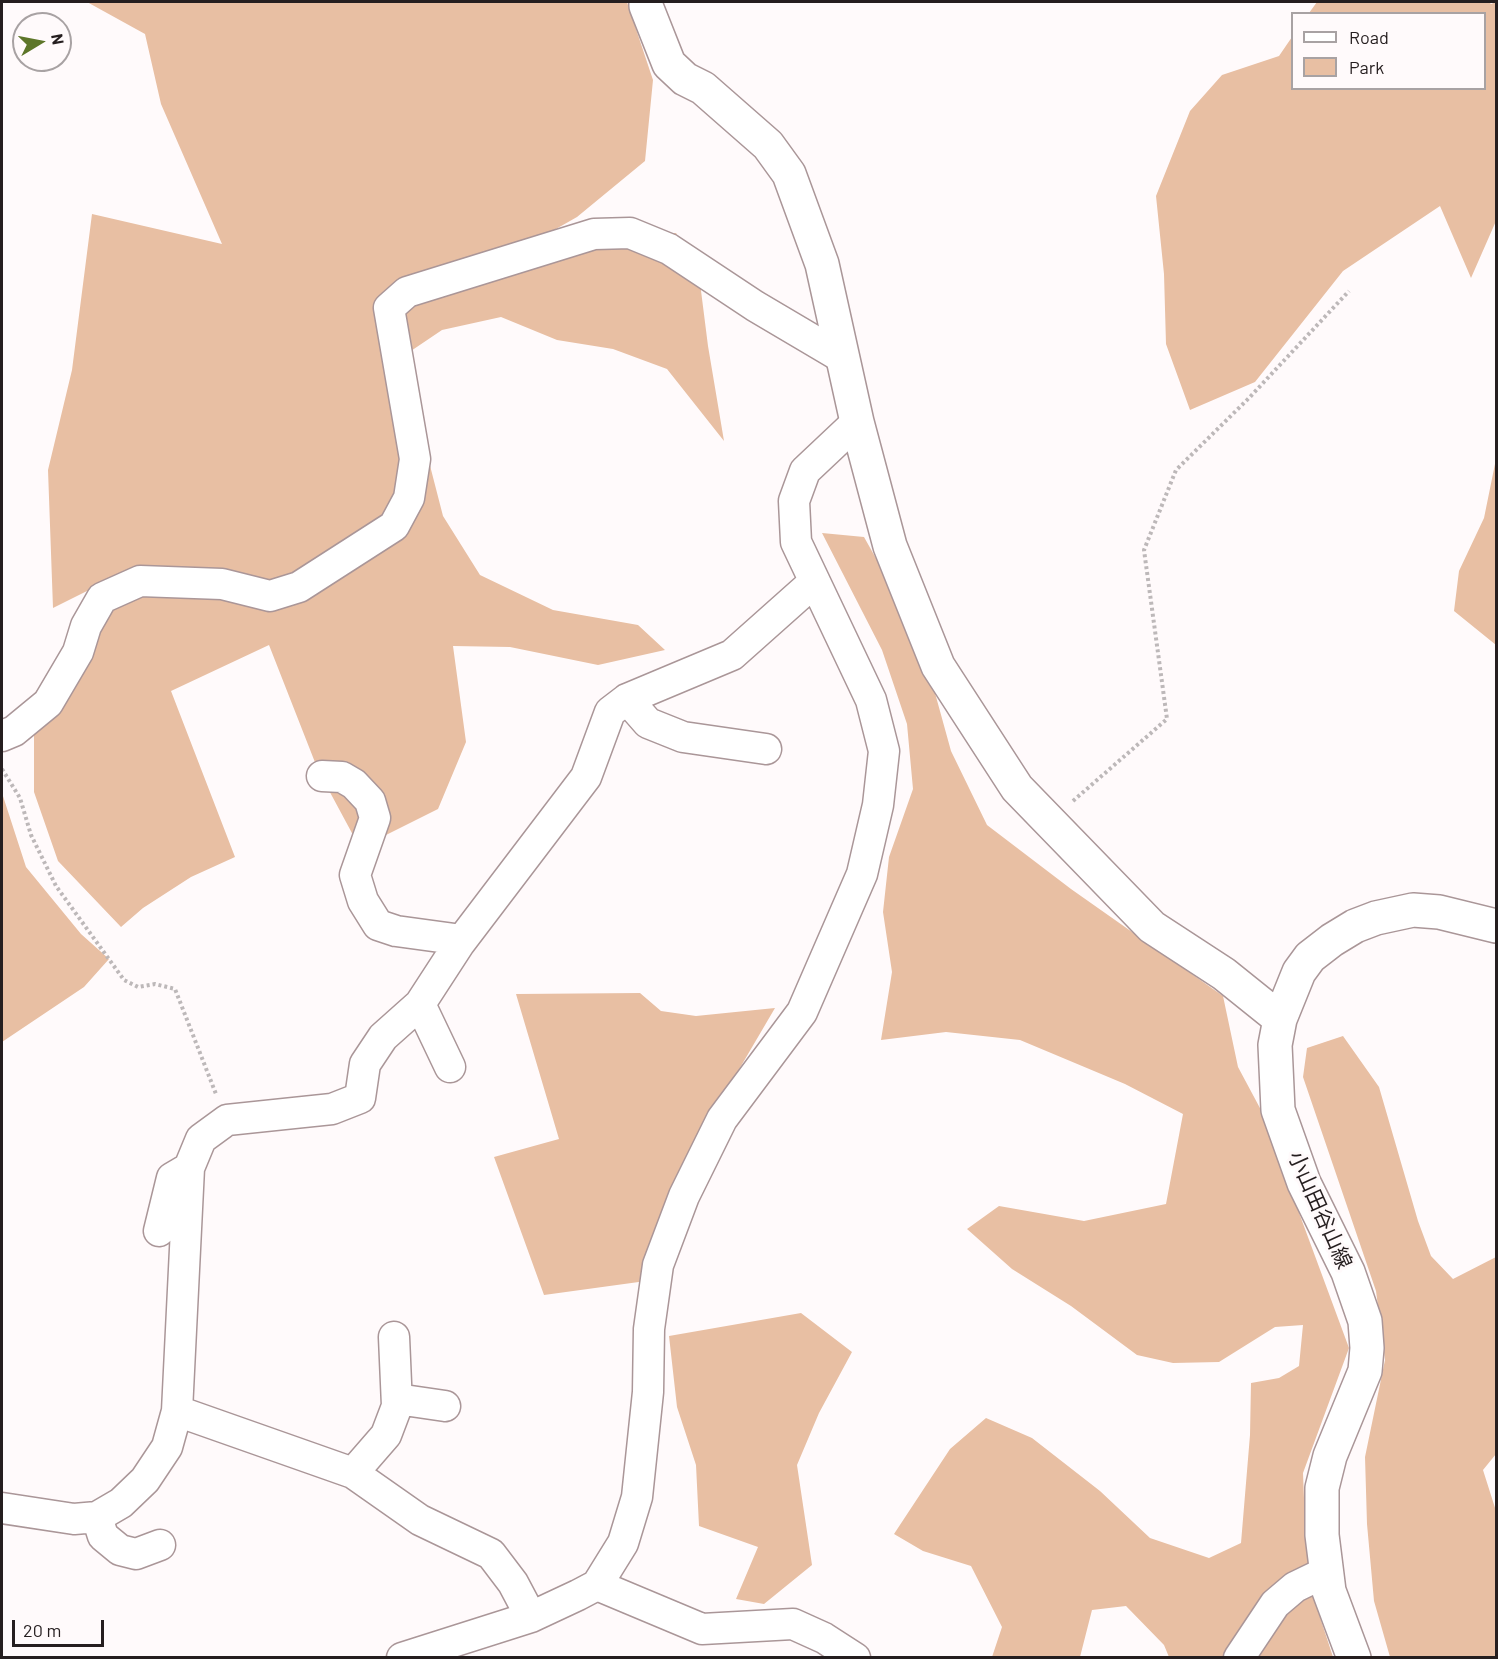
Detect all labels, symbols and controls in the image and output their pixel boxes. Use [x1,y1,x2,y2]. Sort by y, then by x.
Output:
north arrow [12,12,72,72]
legend [1291,12,1486,90]
text: Road [1349,26,1389,48]
text: N [48,32,69,46]
text: Park [1349,56,1384,78]
street label: 小山田谷山線 [1283,1147,1357,1273]
scale bar [15,1608,106,1646]
text: 20 m [23,1619,61,1641]

